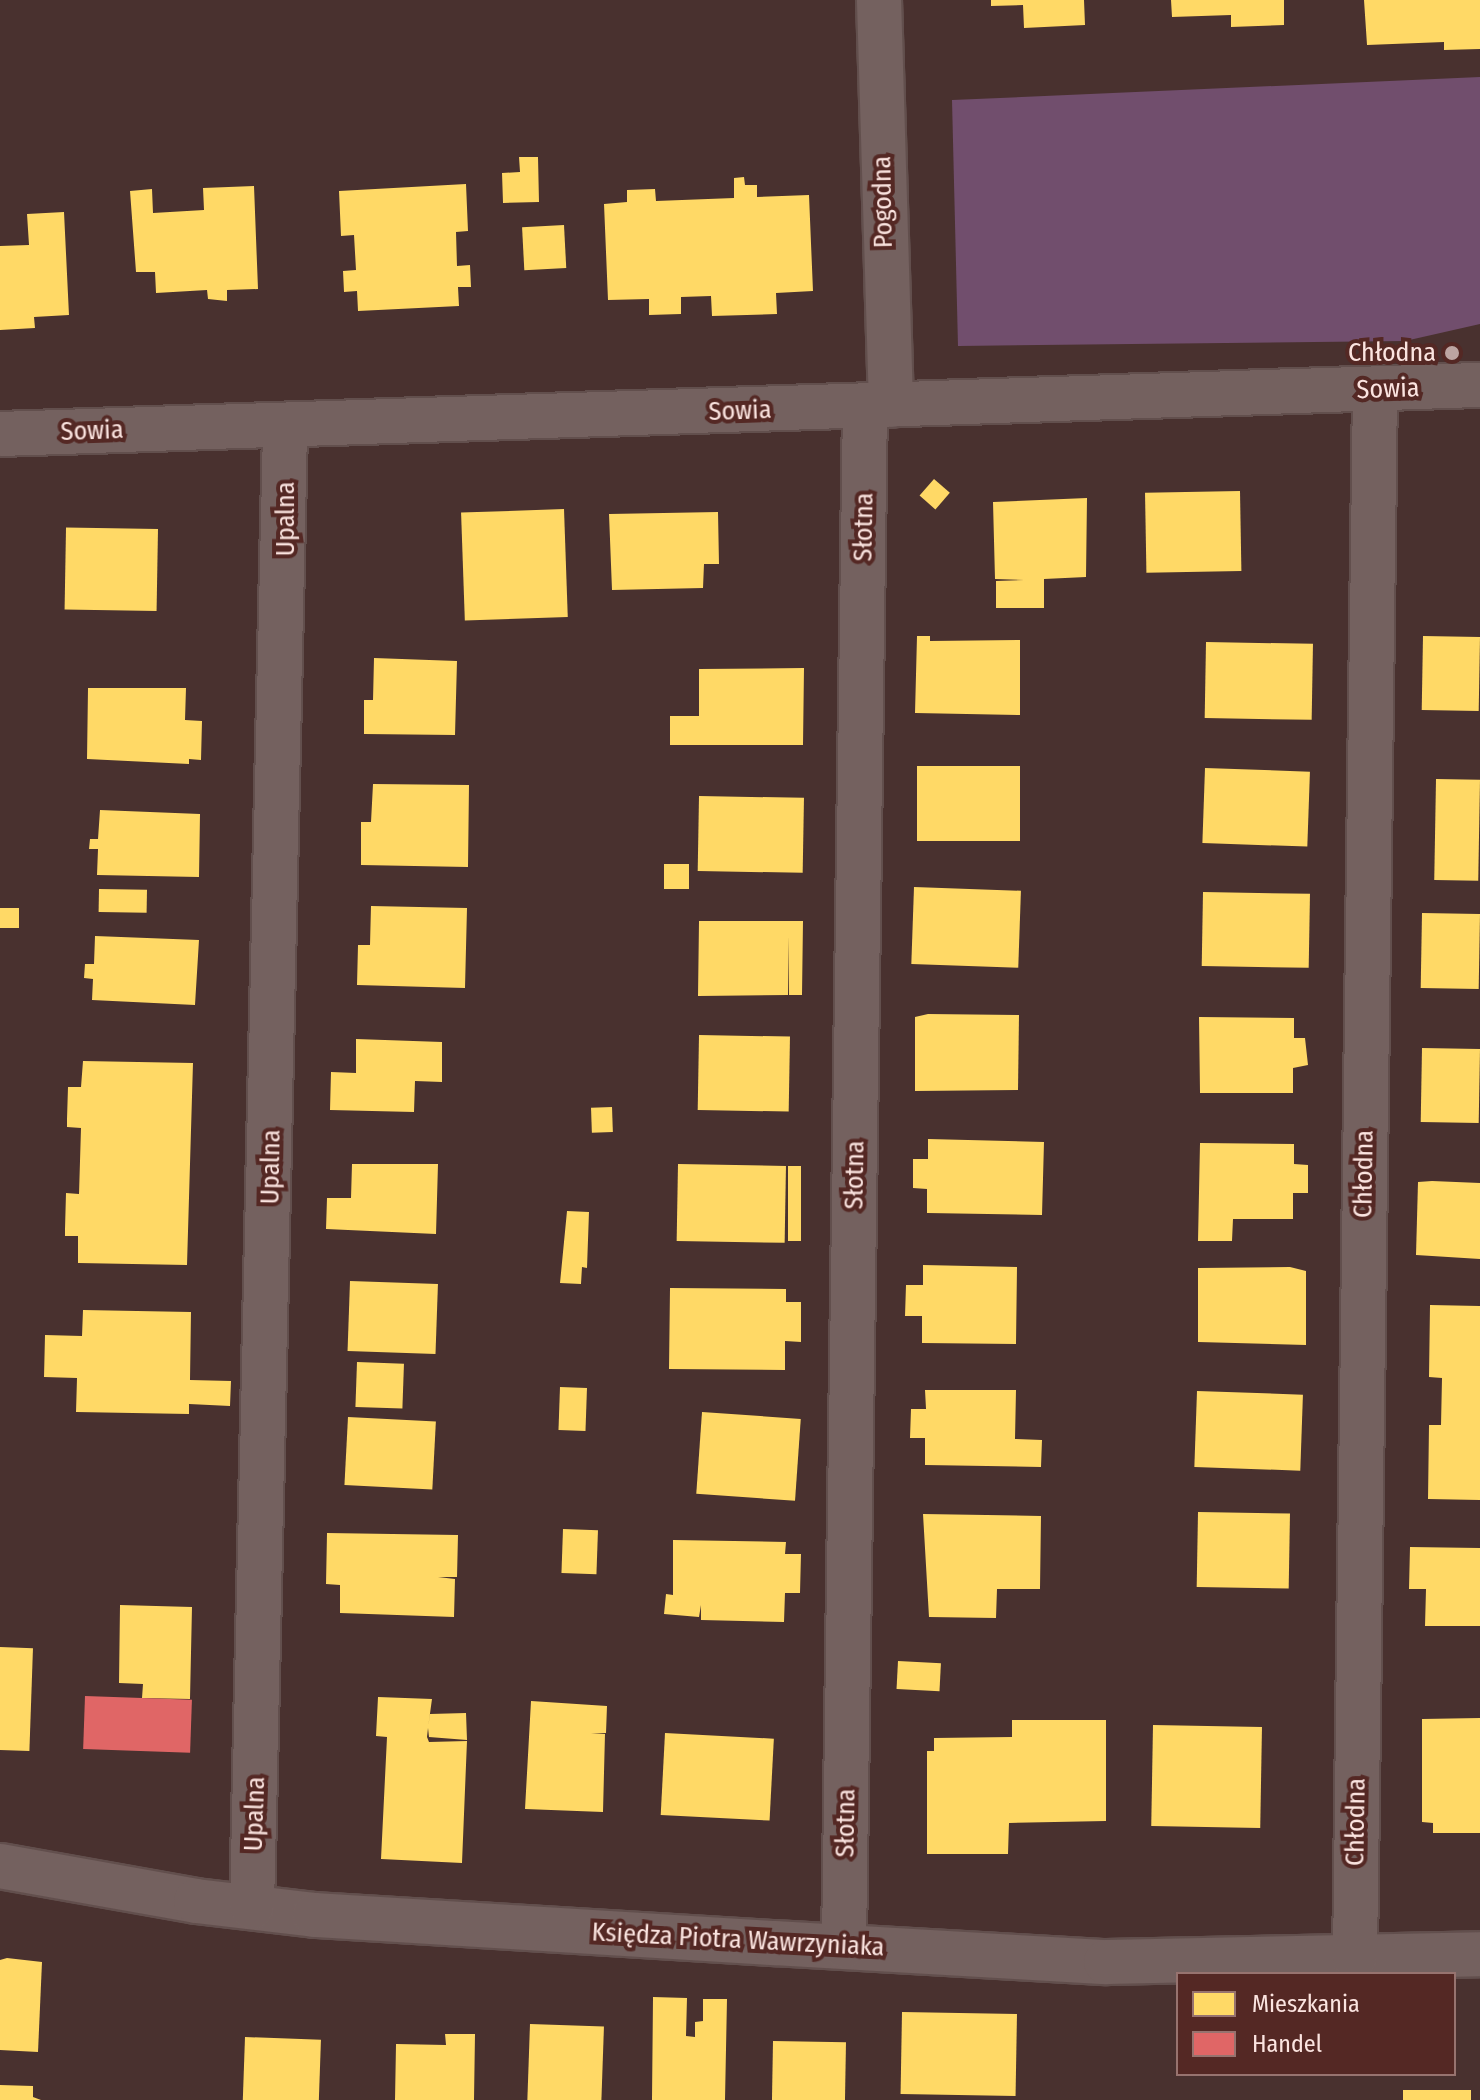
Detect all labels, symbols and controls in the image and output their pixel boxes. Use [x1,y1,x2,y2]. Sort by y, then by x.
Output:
street label: Pogodna [867,156,899,248]
place label: Chłodna [1348,337,1436,369]
marker: Chłodna [1443,344,1461,362]
street label: Sowia [1356,372,1420,406]
street label: Sowia [708,394,772,428]
street label: Sowia [60,414,124,448]
street label: Upalna [270,482,302,556]
street label: Słotna [848,492,880,562]
street label: Upalna [255,1129,287,1205]
street label: Chłodna [1348,1130,1380,1218]
street label: Słotna [839,1140,871,1210]
street label: Upalna [238,1776,272,1852]
street label: Chłodna [1340,1778,1372,1866]
street label: Słotna [830,1788,862,1858]
street label: Księdza Piotra Wawrzyniaka [591,1917,885,1963]
legend [1176,1972,1456,2076]
text: Mieszkania [1252,1990,1360,2018]
text: Handel [1252,2030,1322,2058]

